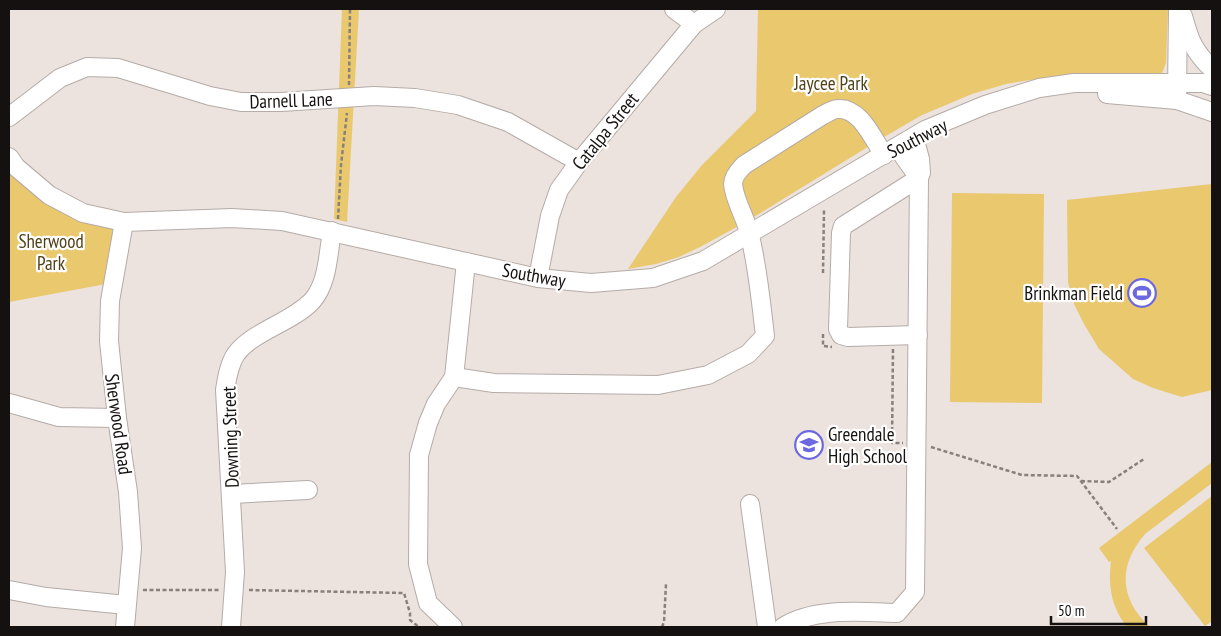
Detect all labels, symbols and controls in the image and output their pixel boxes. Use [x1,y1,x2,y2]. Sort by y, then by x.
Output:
park label: Jaycee Park [793,71,868,95]
street label: Darnell Lane [249,87,333,113]
street label: Catalpa Street [567,87,644,175]
street label: Southway [883,112,952,163]
park label: Sherwood Park [18,229,84,275]
street label: Southway [500,258,568,293]
sports icon: Brinkman Field [1127,278,1157,308]
place label: Brinkman Field [1024,281,1123,305]
street label: Sherwood Road [100,372,138,476]
street label: Downing Street [216,385,244,488]
place label: Greendale High School [828,422,908,468]
school or university icon: Greendale High School [794,430,824,460]
scale bar [1051,594,1146,626]
text: 50 m [1058,601,1084,620]

